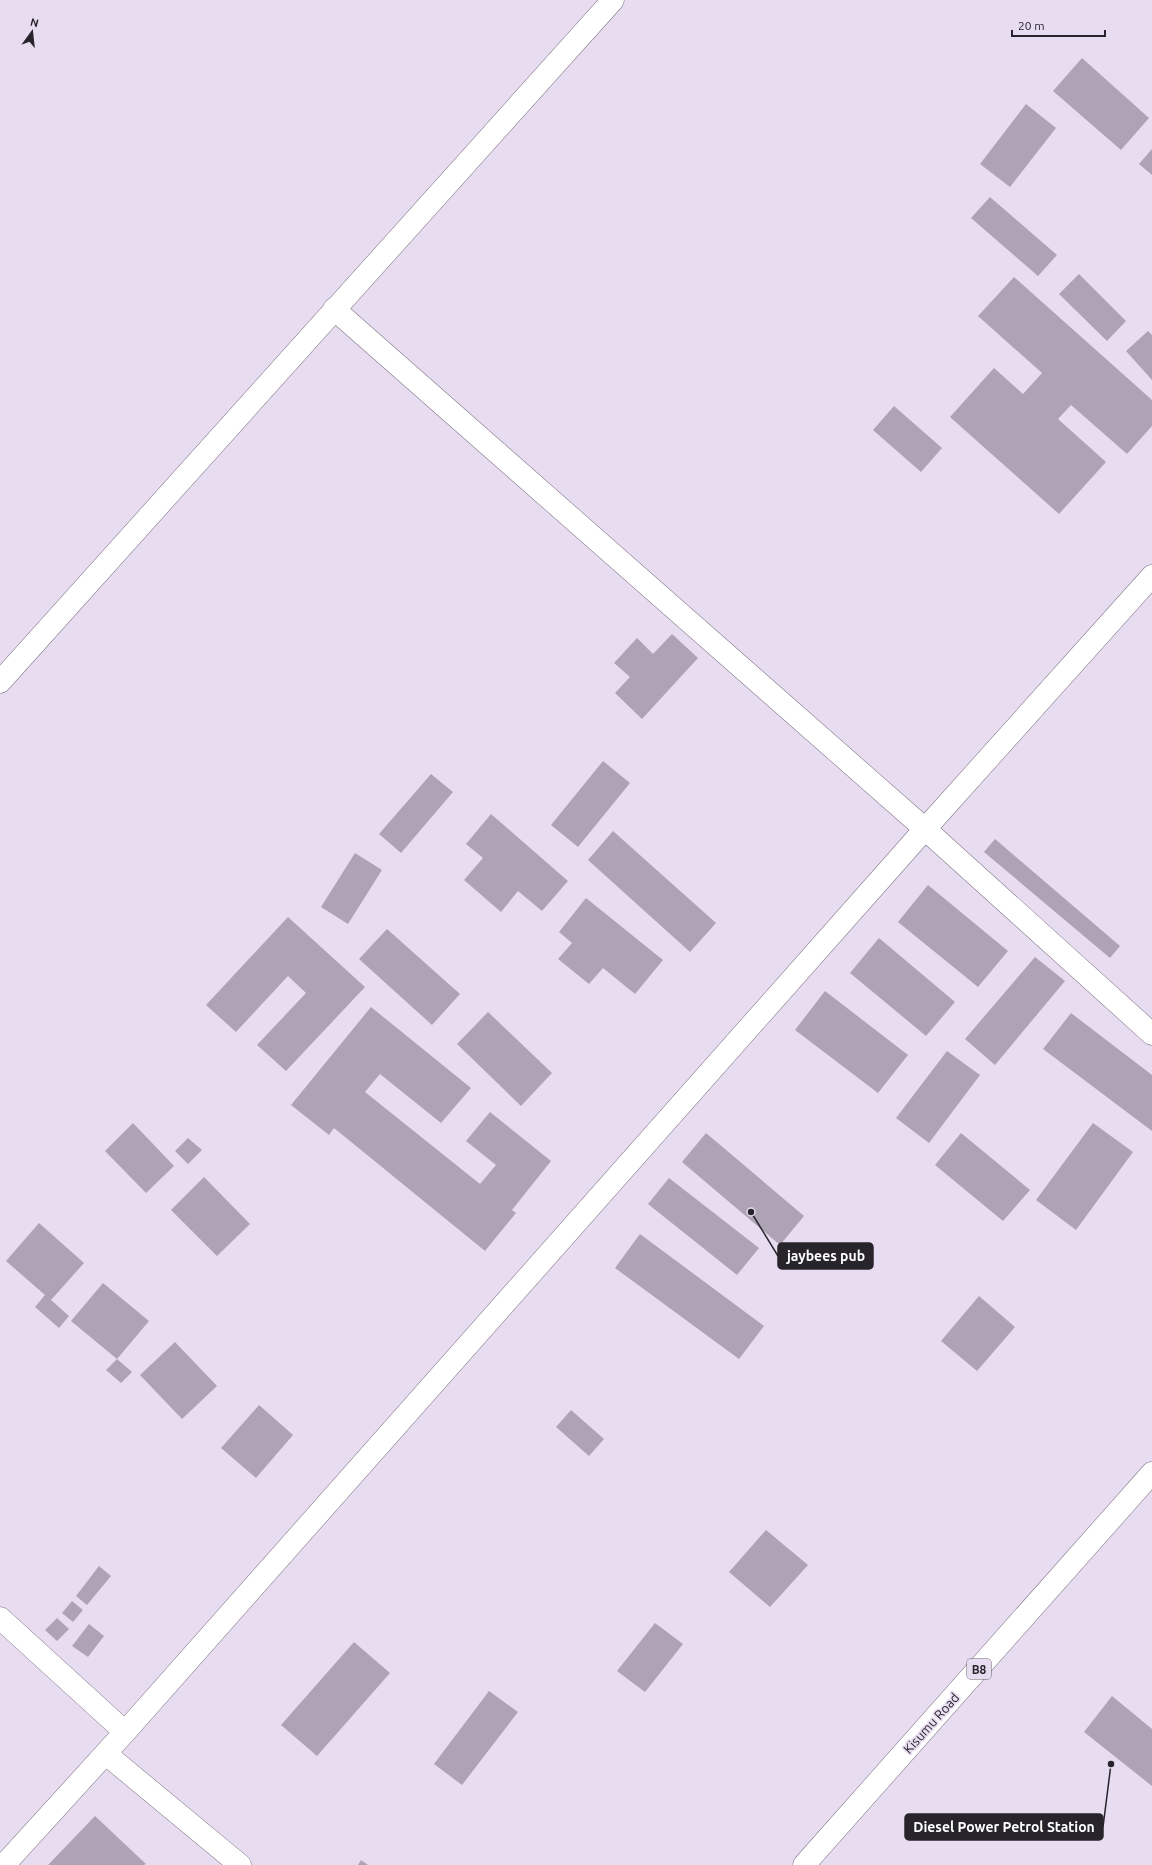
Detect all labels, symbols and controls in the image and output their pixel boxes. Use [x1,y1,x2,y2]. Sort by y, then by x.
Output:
north arrow [12,12,52,52]
scale bar [1012,12,1105,38]
text: N [29,15,40,29]
text: 20 m [1018,19,1045,32]
callout: jaybees pub [778,1243,873,1269]
text: jaybees pub [786,1248,865,1264]
road number: B8 [967,1659,991,1679]
street label: Kisumu Road [900,1690,962,1756]
callout: Diesel Power Petrol Station [905,1814,1103,1840]
text: Diesel Power Petrol Station [913,1819,1095,1835]

